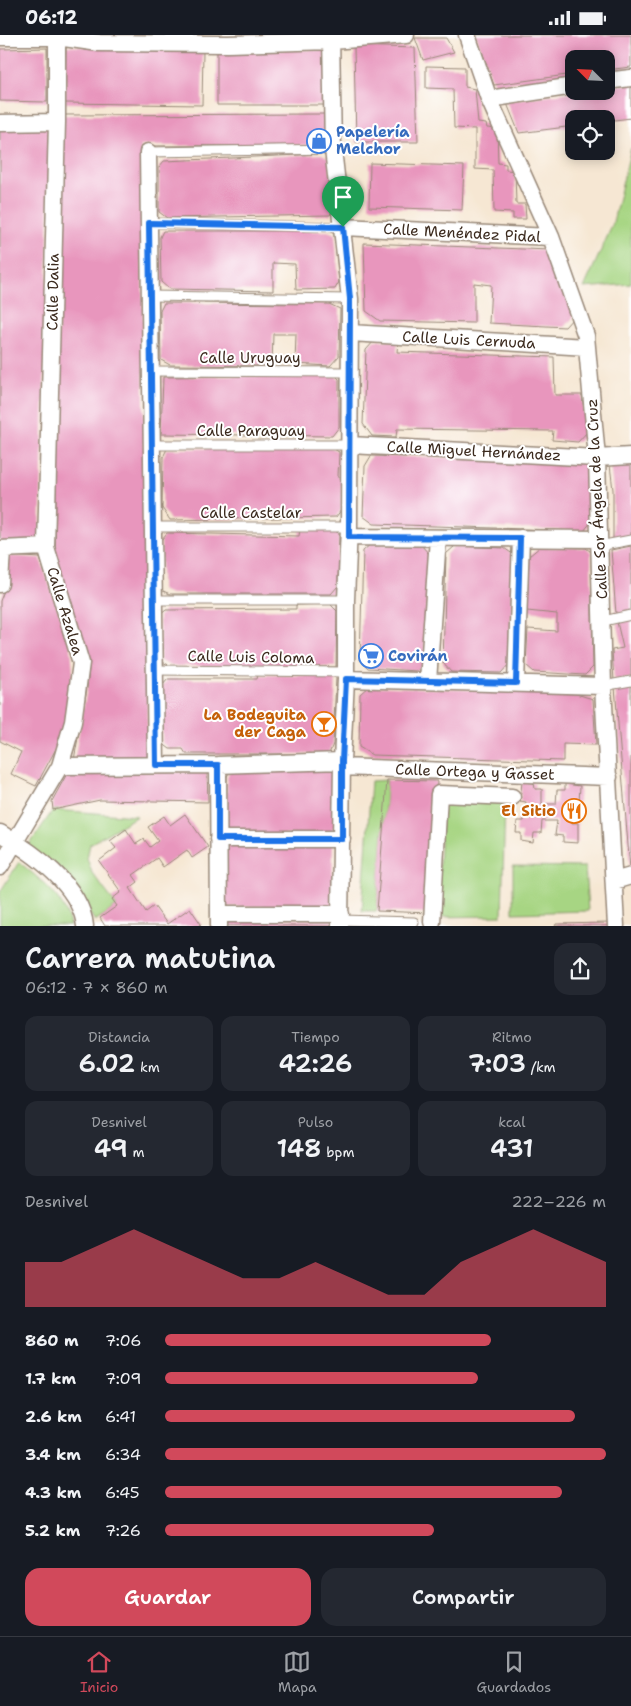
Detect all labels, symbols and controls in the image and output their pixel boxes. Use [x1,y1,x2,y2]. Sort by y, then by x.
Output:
text: 06:12 [25,5,77,30]
north arrow [565,50,615,100]
map controls [565,50,615,160]
button: locate [565,110,615,160]
place label: Papelería Melchor [336,122,410,159]
shop icon: Papelería Melchor [306,128,332,154]
pin [322,176,364,227]
icon: arrive [329,183,357,211]
street label: Calle Menéndez Pidal [383,219,542,247]
street label: Calle Dalia [42,252,64,331]
street label: Calle Luis Cernuda [402,327,537,354]
street label: Calle Uruguay [199,348,301,368]
street label: Calle Sor Ángela de la Cruz [581,398,612,600]
street label: Calle Paraguay [197,421,305,441]
street label: Calle Miguel Hernández [386,436,562,466]
street label: Calle Castelar [200,503,302,523]
street label: Calle Azalea [42,564,88,658]
supermarket icon: Covirán [358,643,384,669]
street label: Calle Luis Coloma [187,646,315,668]
place label: Covirán [388,646,447,666]
place label: La Bodeguita der Caga [204,705,307,742]
bar icon: La Bodeguita der Caga [311,711,337,737]
street label: Calle Ortega y Gasset [395,759,555,785]
restaurant icon: El Sitio [561,798,587,824]
place label: El Sitio [501,801,556,821]
text: Carrera matutina [25,939,275,977]
button: share [554,943,606,995]
text: 06:12 · 7 × 860 m [25,977,168,998]
text: Distancia [88,1028,150,1046]
text: Tiempo [291,1028,340,1046]
text: Ritmo [492,1028,532,1046]
text: 6.02 [79,1046,135,1080]
text: 42:26 [278,1046,353,1080]
text: 7:03 [468,1046,526,1080]
text: km [135,1058,160,1076]
text: /km [526,1058,556,1076]
text: Desnivel [92,1113,147,1131]
text: Pulso [298,1113,333,1131]
text: kcal [498,1113,525,1131]
text: 49 [94,1131,128,1165]
text: 148 [277,1131,322,1165]
text: 431 [490,1131,534,1165]
text: m [128,1143,145,1161]
text: bpm [322,1143,354,1161]
text: Desnivel [25,1191,88,1212]
text: 222–226 m [511,1191,606,1212]
text: 860 m [25,1330,79,1351]
text: 7:06 [105,1330,142,1351]
text: 1.7 km [25,1368,76,1389]
text: 7:09 [105,1368,141,1389]
text: 2.6 km [25,1406,82,1427]
text: 6:41 [105,1406,136,1427]
text: 3.4 km [25,1444,81,1465]
text: 6:34 [105,1444,141,1465]
text: 4.3 km [25,1482,81,1503]
text: 6:45 [105,1482,140,1503]
text: 5.2 km [25,1520,80,1541]
text: 7:26 [105,1520,141,1541]
button: Guardar [25,1568,311,1626]
button: Compartir [321,1568,606,1626]
tab: Inicio [80,1648,118,1696]
tab: Mapa [278,1648,317,1696]
tab: Guardados [477,1648,551,1696]

